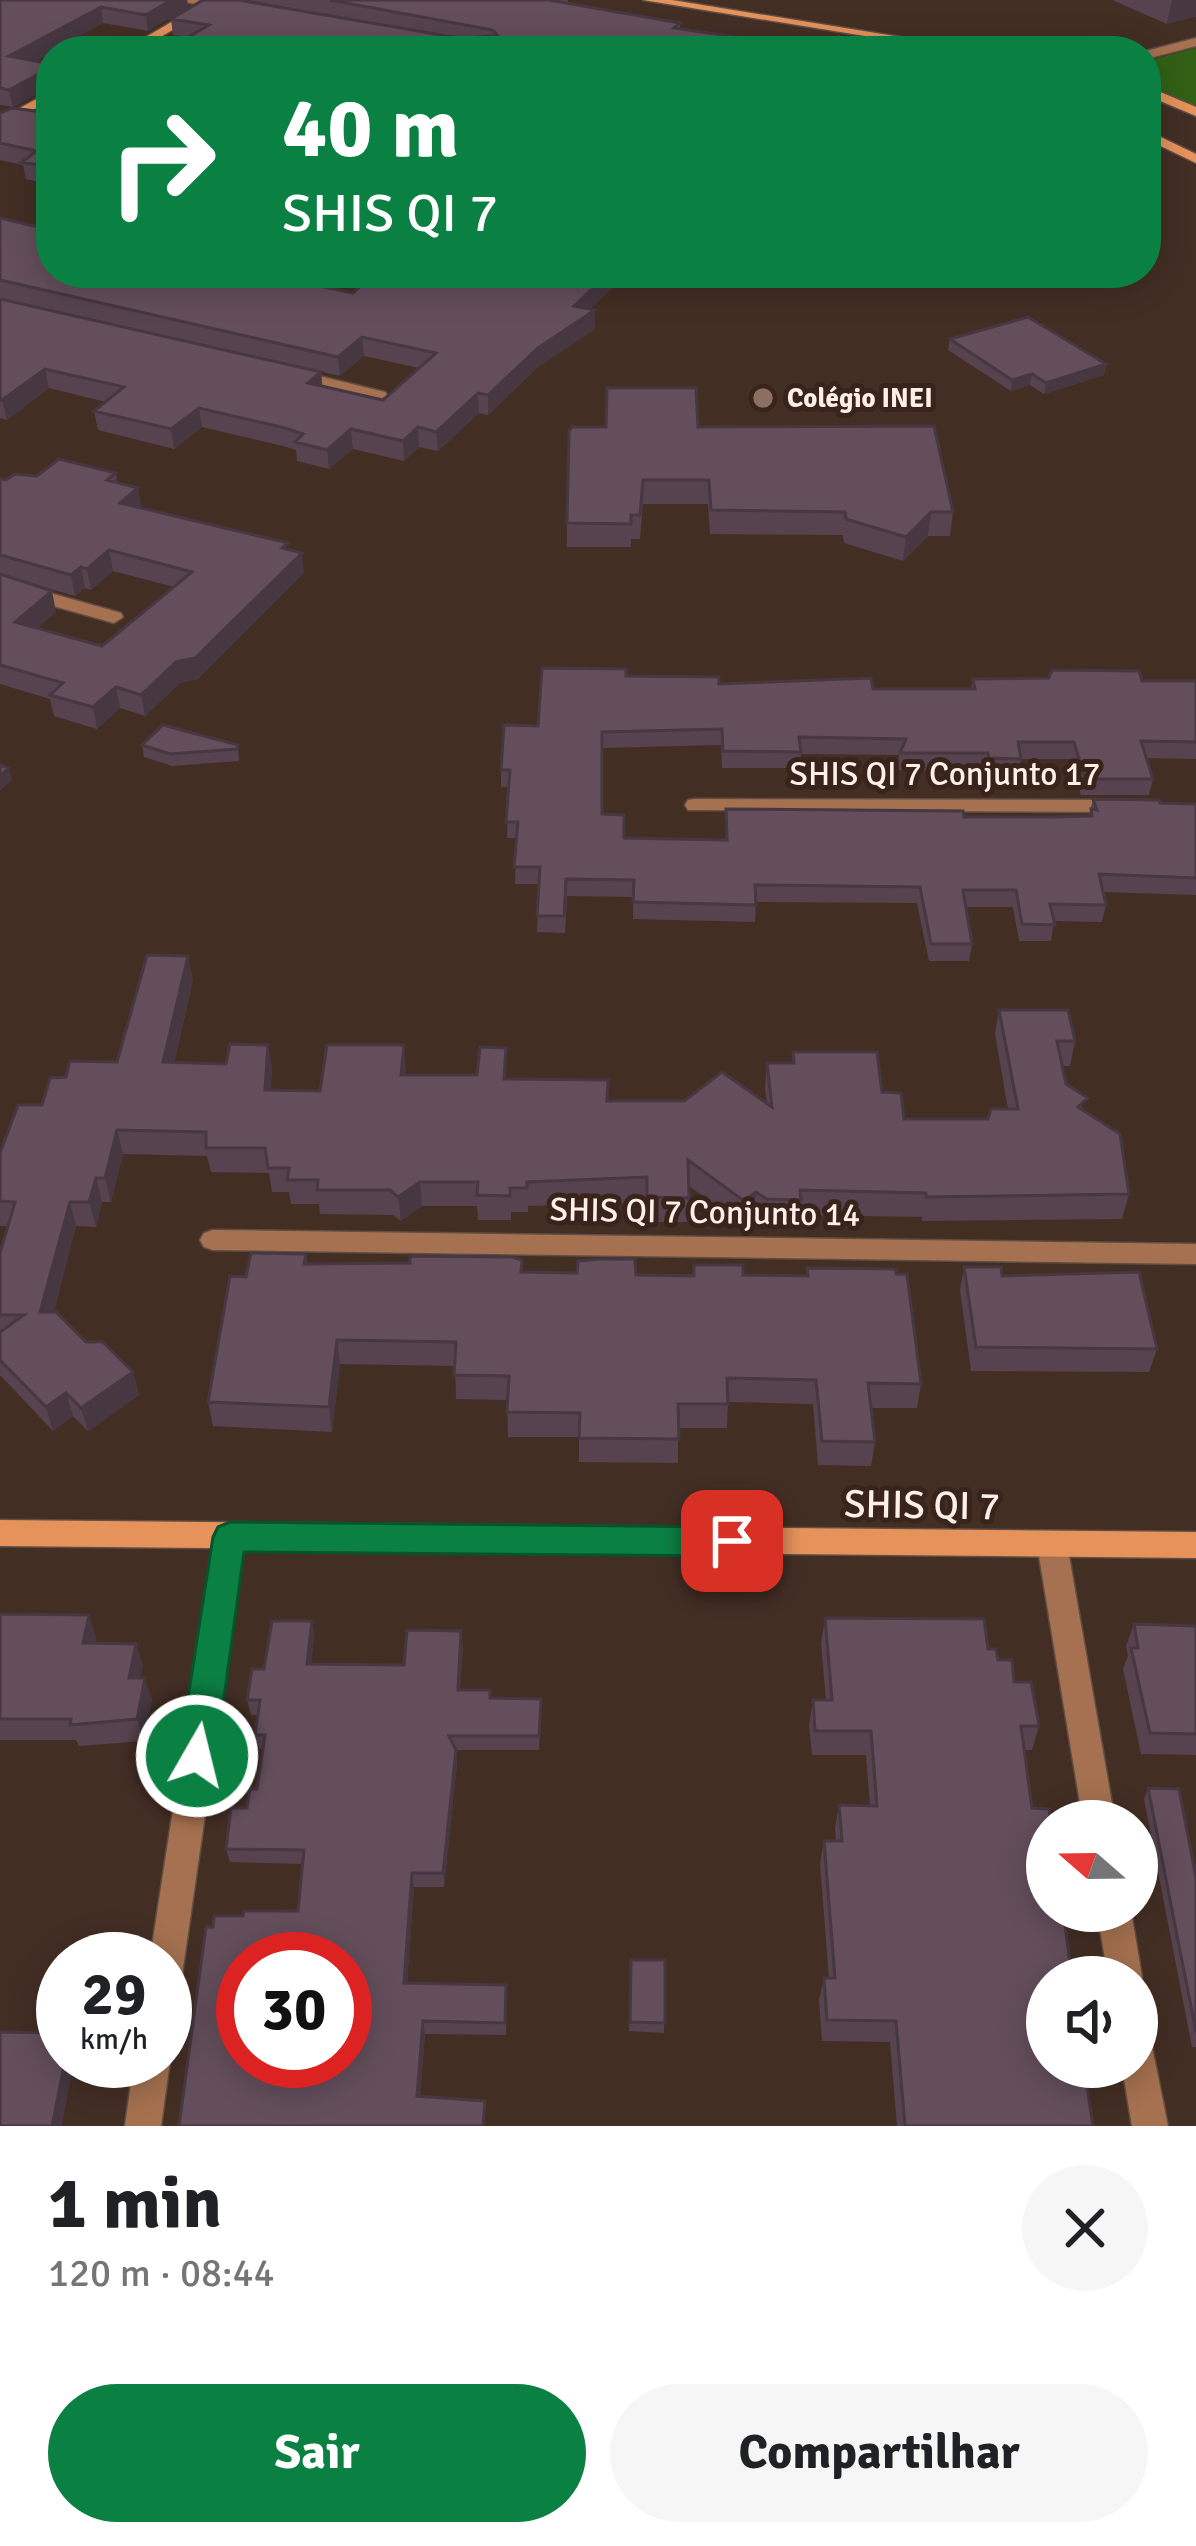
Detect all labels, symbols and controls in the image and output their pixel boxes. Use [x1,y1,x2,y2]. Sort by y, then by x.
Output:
text: 40 m [282,77,459,181]
icon: right [84,84,240,240]
text: SHIS QI 7 [282,180,498,247]
place label: Colégio INEI [787,382,933,415]
marker: Colégio INEI [750,385,776,411]
street label: SHIS QI 7 Conjunto 17 [790,754,1100,795]
street label: SHIS QI 7 Conjunto 14 [549,1189,861,1236]
street label: SHIS QI 7 [843,1480,1000,1530]
pin [681,1490,783,1592]
icon: arrive [699,1508,765,1574]
position arrow [134,1693,260,1819]
north arrow [1026,1800,1158,1932]
map controls [1026,1800,1158,2088]
speed limit sign: 30 [216,1932,372,2088]
button: sound [1026,1956,1158,2088]
text: 29 [82,1958,146,2032]
text: km/h [80,2021,148,2058]
text: 1 min [48,2159,222,2248]
button: close [1022,2165,1148,2291]
text: 120 m · 08:44 [48,2249,275,2297]
button: Sair [48,2384,586,2522]
button: Compartilhar [610,2384,1148,2522]

